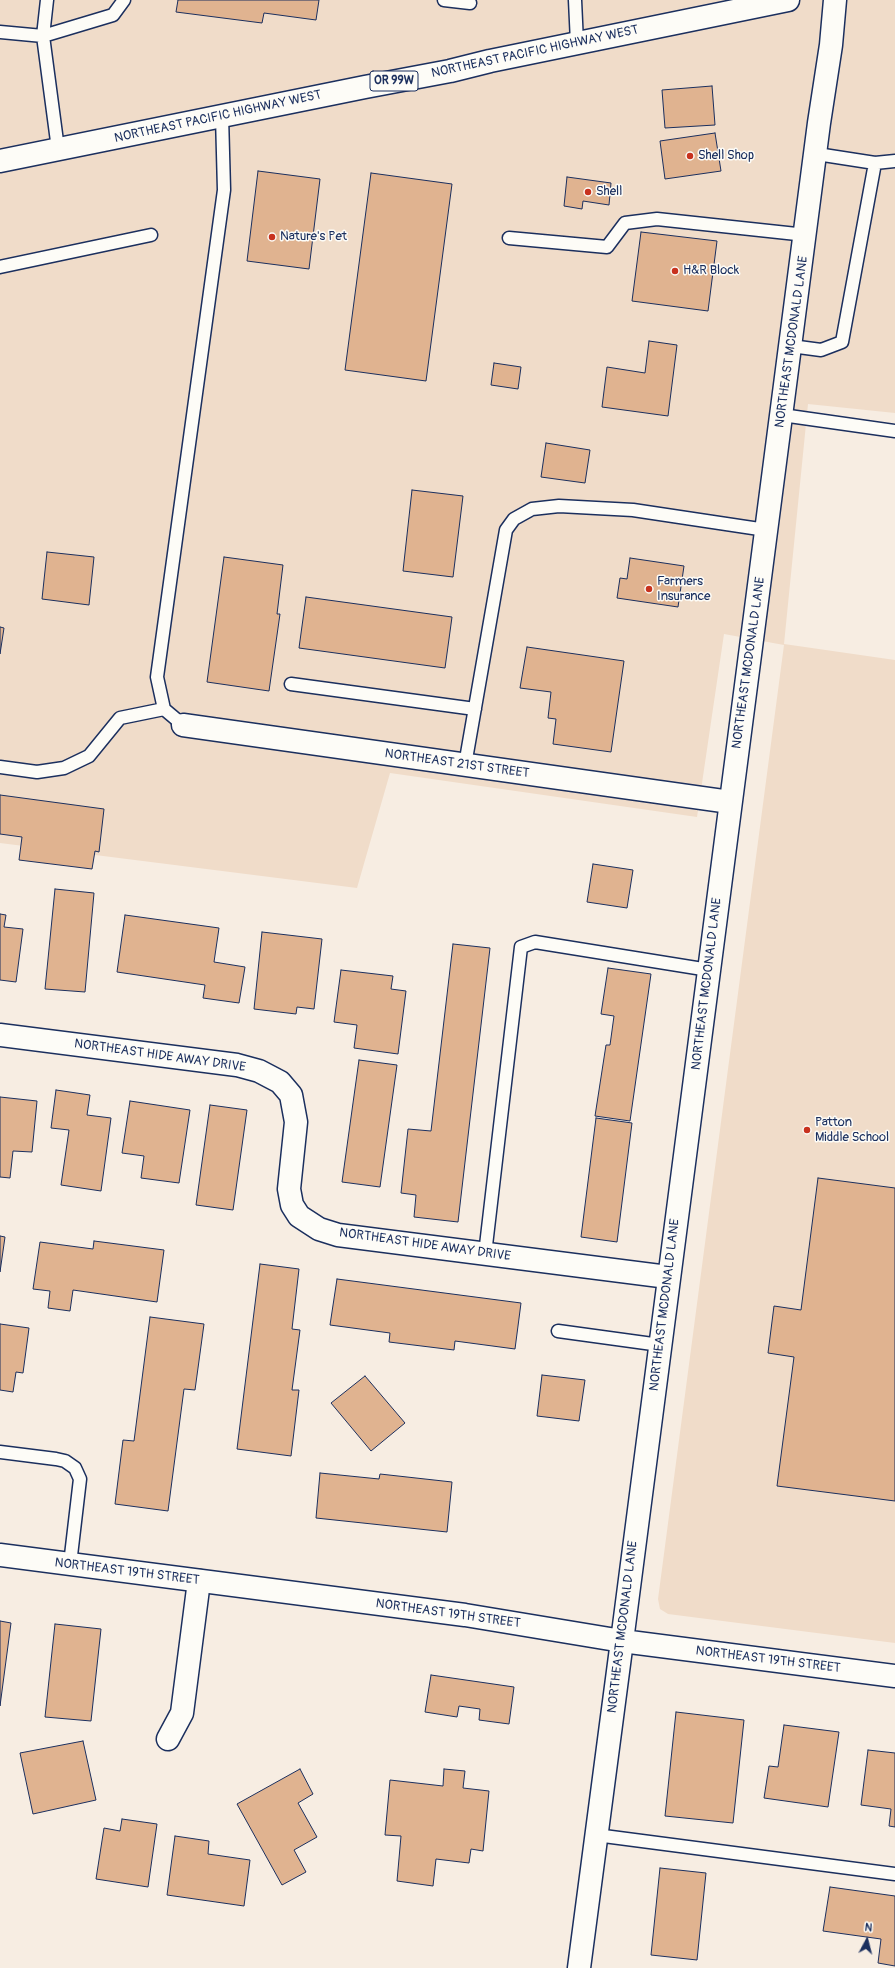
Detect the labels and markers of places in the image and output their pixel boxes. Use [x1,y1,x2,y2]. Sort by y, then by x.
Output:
place label: Shell Shop [698,148,754,164]
marker: Shell Shop [685,151,695,161]
place label: Shell [596,184,622,200]
marker: Shell [583,187,593,197]
place label: Nature's Pet [280,229,347,245]
marker: Nature's Pet [267,232,277,242]
place label: H&R Block [683,263,739,279]
marker: H&R Block [670,266,680,276]
place label: Farmers Insurance [657,574,711,605]
marker: Farmers Insurance [644,584,654,594]
place label: Patton Middle School [815,1115,889,1146]
marker: Patton Middle School [802,1125,812,1135]

